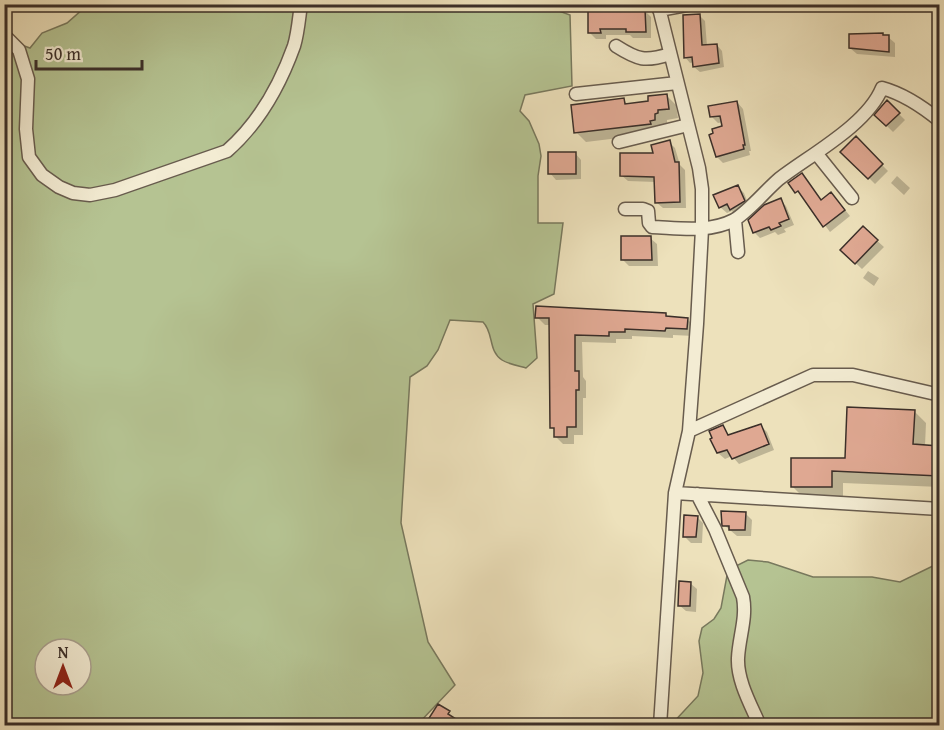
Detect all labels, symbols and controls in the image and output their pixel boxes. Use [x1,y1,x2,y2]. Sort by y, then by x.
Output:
scale bar [36,33,142,71]
text: 50 m [45,40,81,67]
north arrow [33,637,93,697]
text: N [58,640,69,664]

